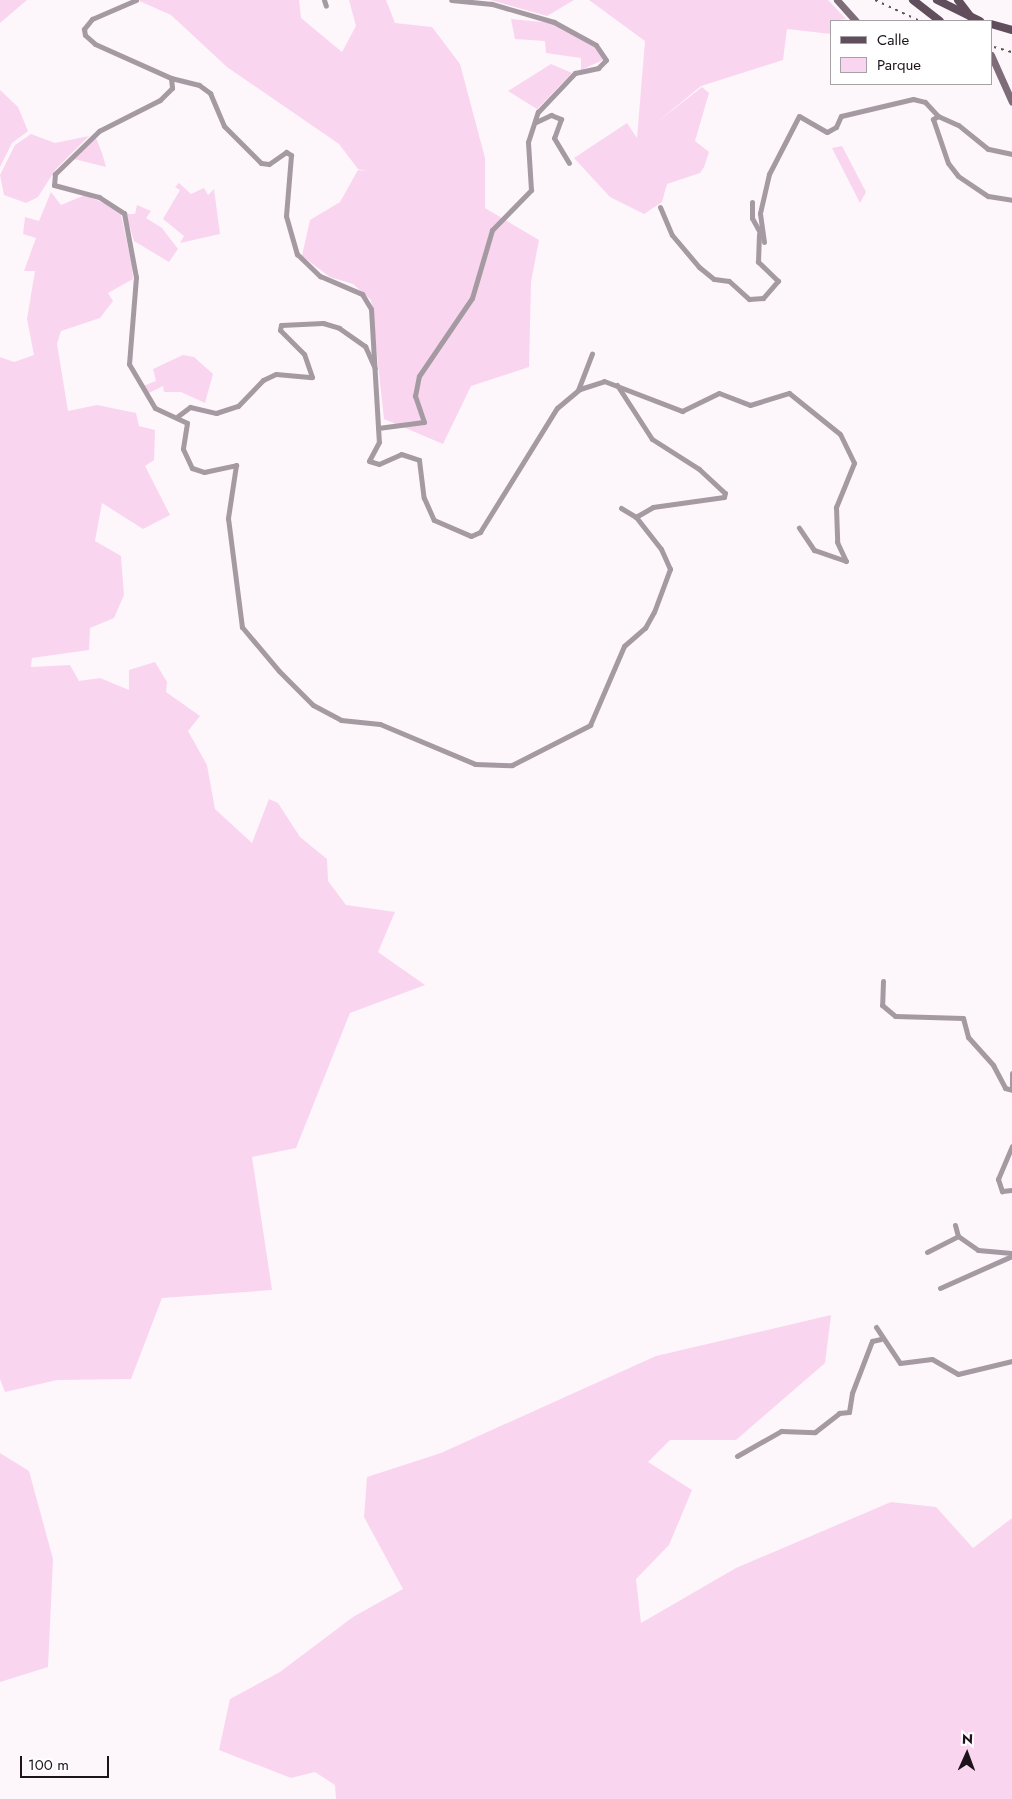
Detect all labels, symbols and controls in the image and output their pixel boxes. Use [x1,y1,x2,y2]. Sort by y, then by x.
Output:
legend [830,20,992,85]
text: Calle [877,29,909,51]
text: Parque [877,54,921,76]
north arrow [942,1729,992,1779]
text: N [962,1729,973,1749]
scale bar [22,1746,111,1778]
text: 100 m [28,1754,69,1776]

